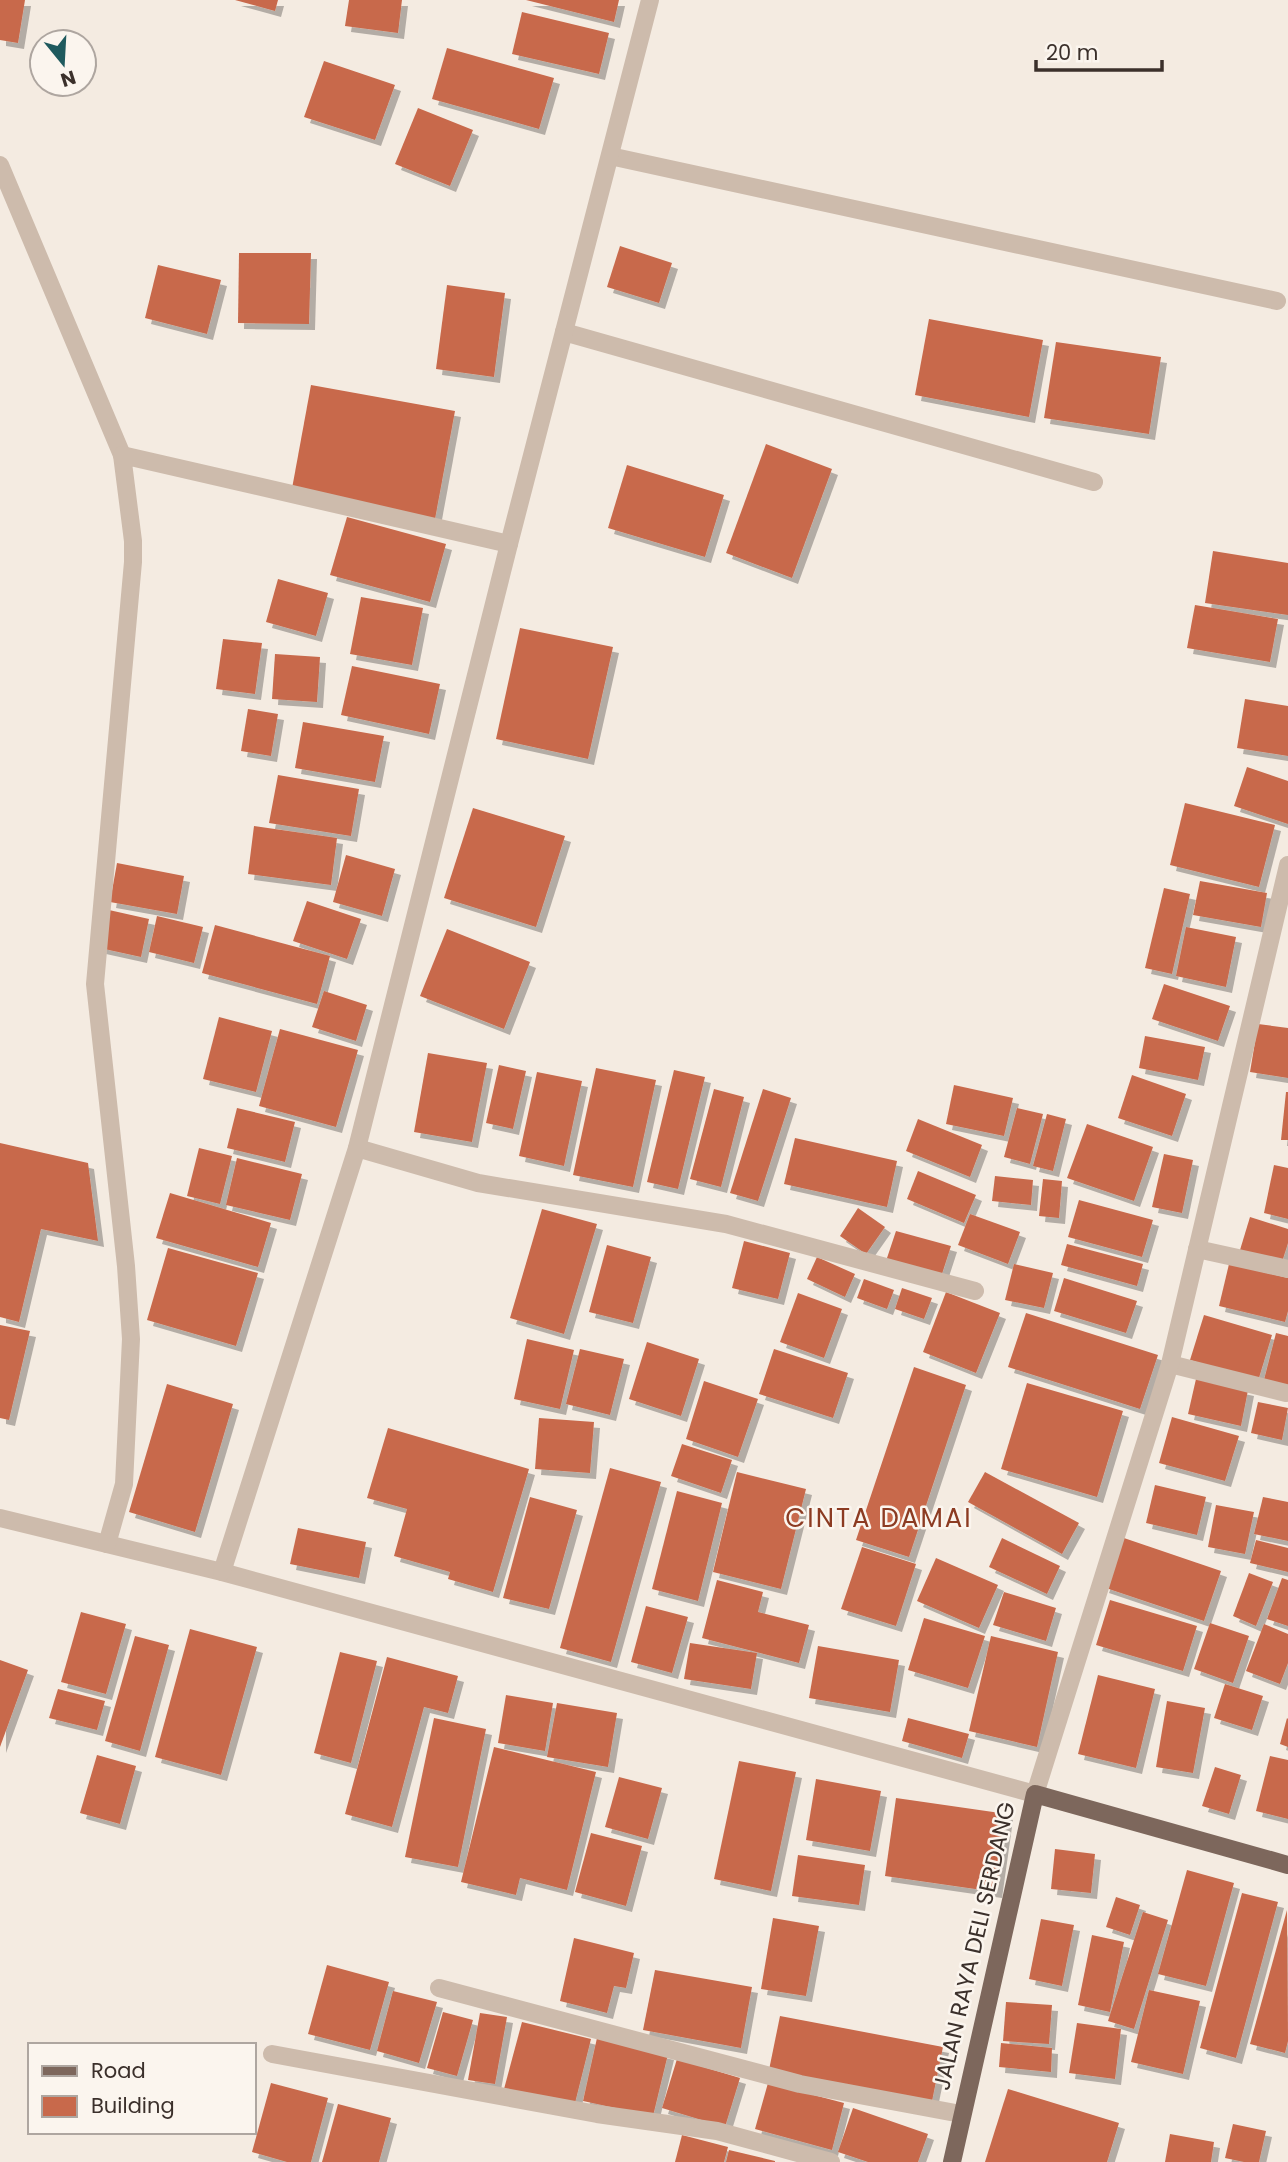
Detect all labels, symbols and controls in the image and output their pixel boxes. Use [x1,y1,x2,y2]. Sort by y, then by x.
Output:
north arrow [28,28,98,98]
scale bar [1036,28,1162,72]
text: 20 m [1046,38,1099,67]
text: N [57,64,79,94]
district label: CINTA DAMAI [785,1500,973,1536]
street label: JALAN RAYA DELI SERDANG [925,1799,1023,2093]
legend [28,2043,256,2134]
text: Road [91,2056,146,2085]
text: Building [91,2091,175,2120]

